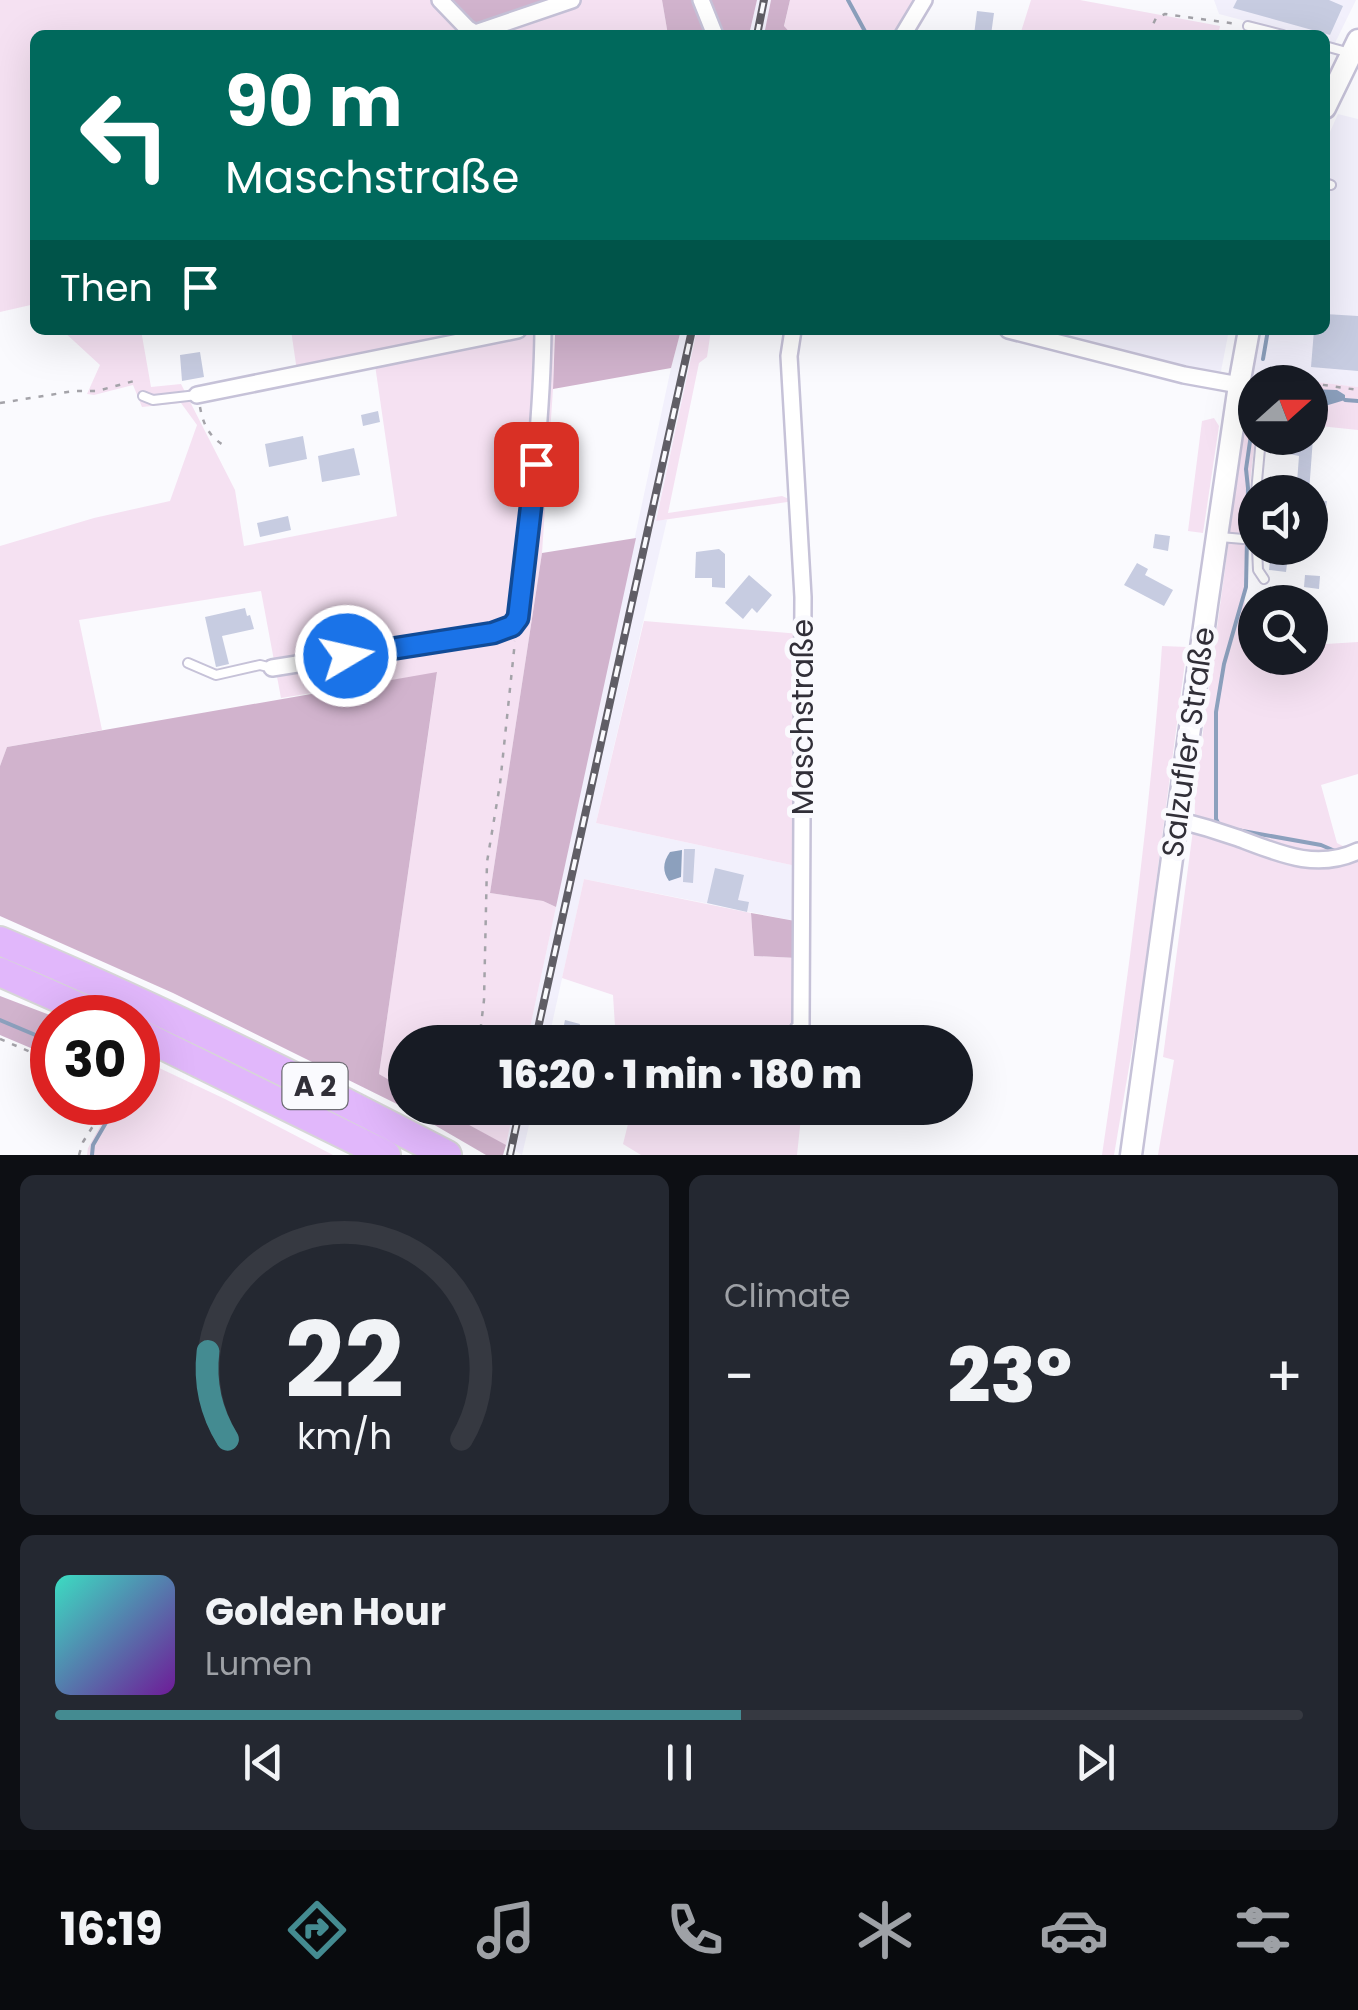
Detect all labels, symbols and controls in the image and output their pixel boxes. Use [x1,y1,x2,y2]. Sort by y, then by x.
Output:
text: 90 m [225,52,403,151]
icon: left [60,70,190,200]
text: Maschstraße [225,146,519,209]
icon: arrive [173,260,228,315]
text: Then [60,261,153,314]
north arrow [1238,365,1328,455]
map controls [1238,365,1328,675]
pin [494,422,579,507]
icon: arrive [509,437,564,492]
button: sound [1238,475,1328,565]
button: search [1238,585,1328,675]
position arrow [294,604,398,708]
street label: Maschstraße [781,619,824,815]
street label: Salzufler Straße [1151,624,1225,860]
speed limit sign: 30 [30,995,160,1125]
text: 16:20 · 1 min · 180 m [499,1048,862,1101]
road number: A 2 [282,1063,348,1109]
text: Climate [724,1273,851,1318]
text: 22 [285,1288,404,1433]
text: 23° [948,1323,1072,1428]
text: − [724,1338,754,1415]
text: + [1265,1338,1303,1415]
text: km/h [297,1411,392,1462]
text: Golden Hour [205,1585,446,1638]
text: Lumen [205,1641,313,1686]
icon: previous [236,1735,291,1790]
icon: pause [652,1735,707,1790]
icon: next [1068,1735,1123,1790]
icon: directions [282,1895,352,1965]
icon: music [471,1895,541,1965]
icon: phone [660,1895,730,1965]
icon: climate [850,1895,920,1965]
icon: car [1039,1895,1109,1965]
icon: filters [1228,1895,1298,1965]
text: 16:19 [60,1898,163,1961]

